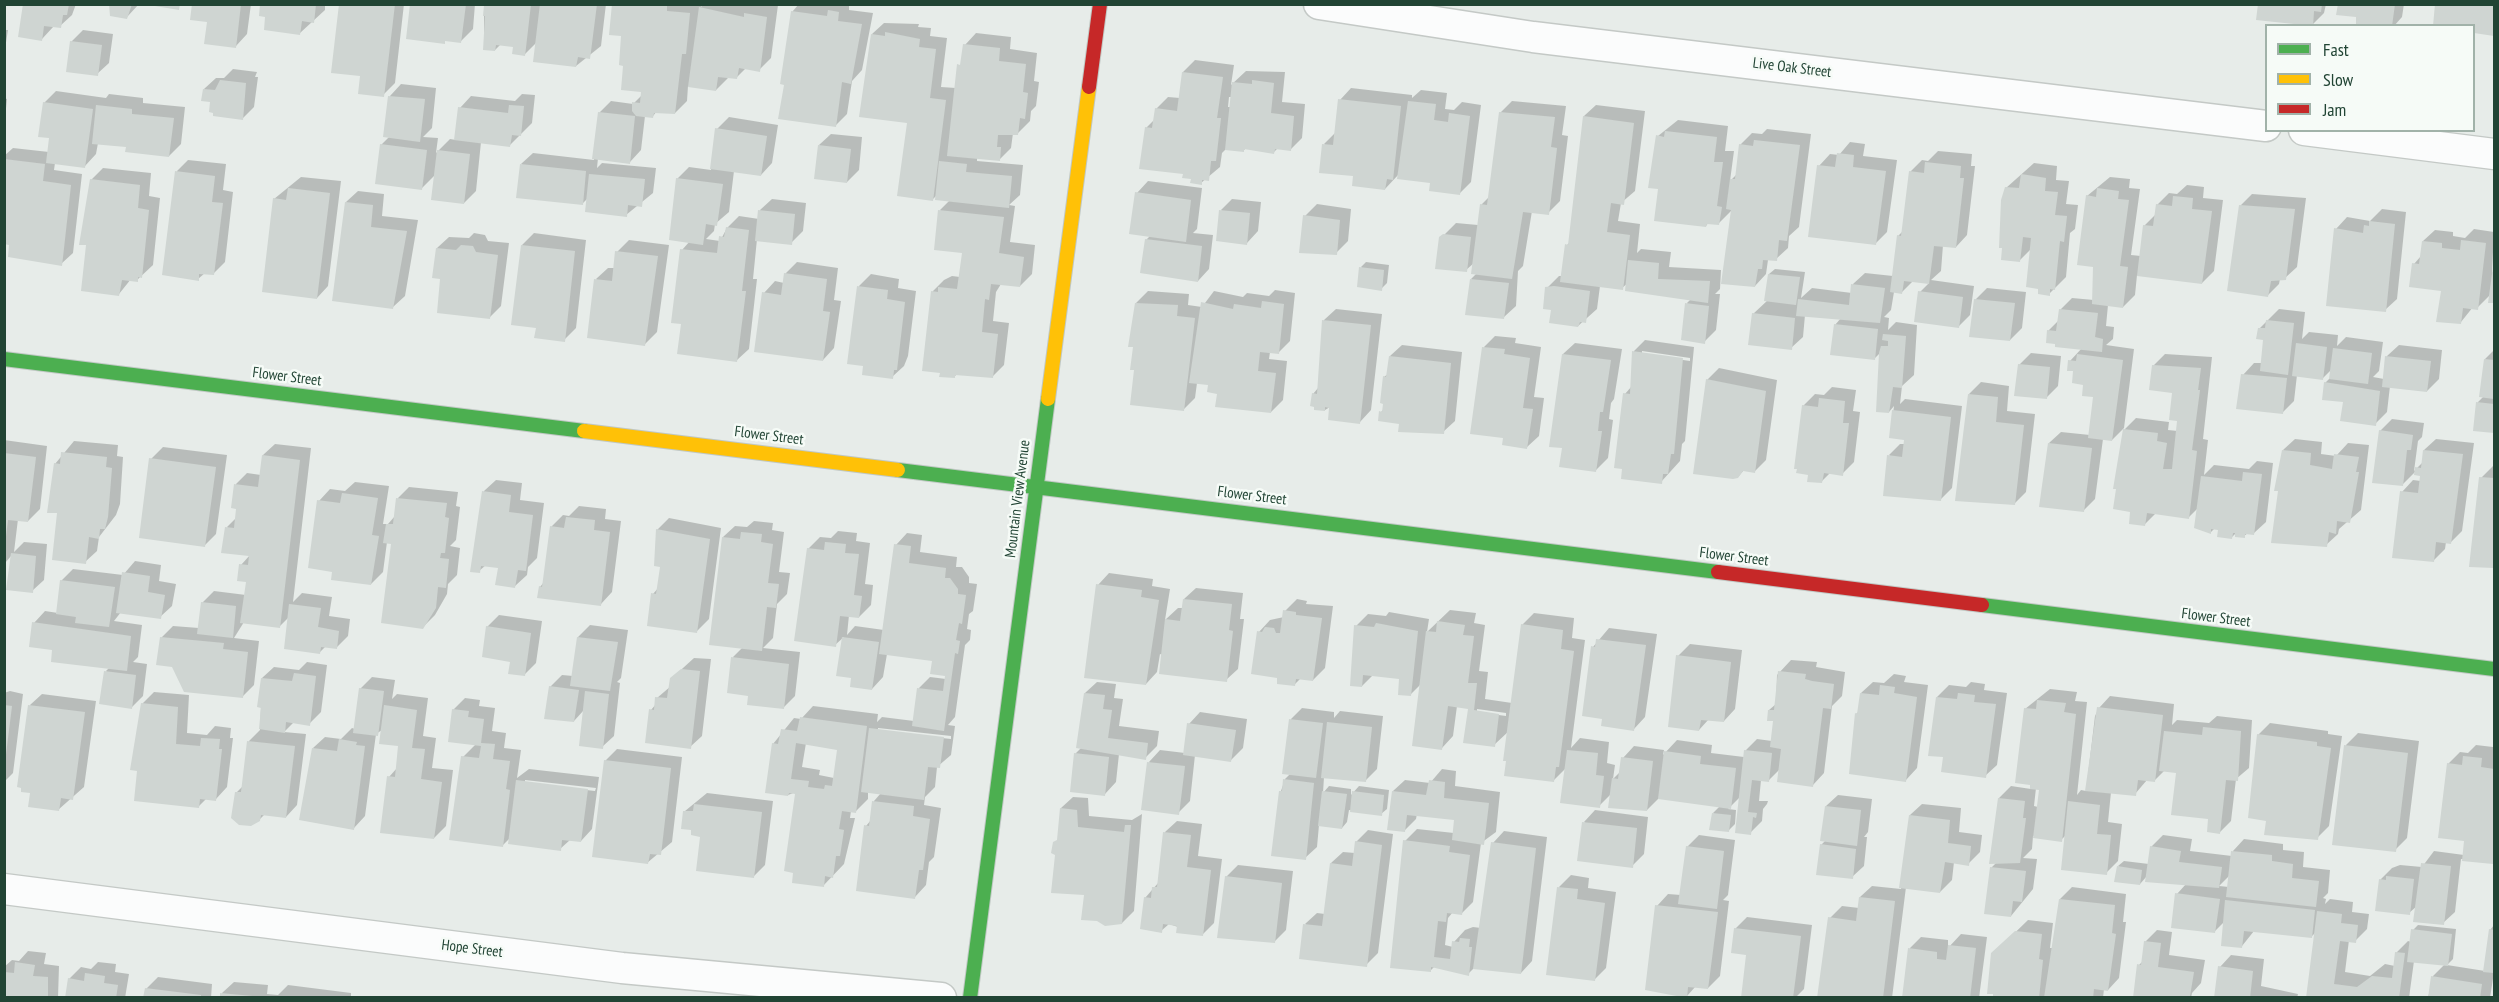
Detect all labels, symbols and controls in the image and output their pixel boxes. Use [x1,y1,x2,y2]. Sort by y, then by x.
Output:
legend [2265,24,2475,132]
text: Fast [2323,38,2349,61]
street label: Live Oak Street [1752,54,1832,82]
text: Slow [2323,68,2353,91]
text: Jam [2323,98,2346,121]
street label: Flower Street [252,364,322,390]
street label: Flower Street [734,423,804,449]
street label: Mountain View Avenue [1002,439,1034,559]
street label: Flower Street [1217,483,1287,509]
street label: Flower Street [1699,544,1769,570]
street label: Flower Street [2181,605,2251,631]
street label: Hope Street [440,936,504,962]

